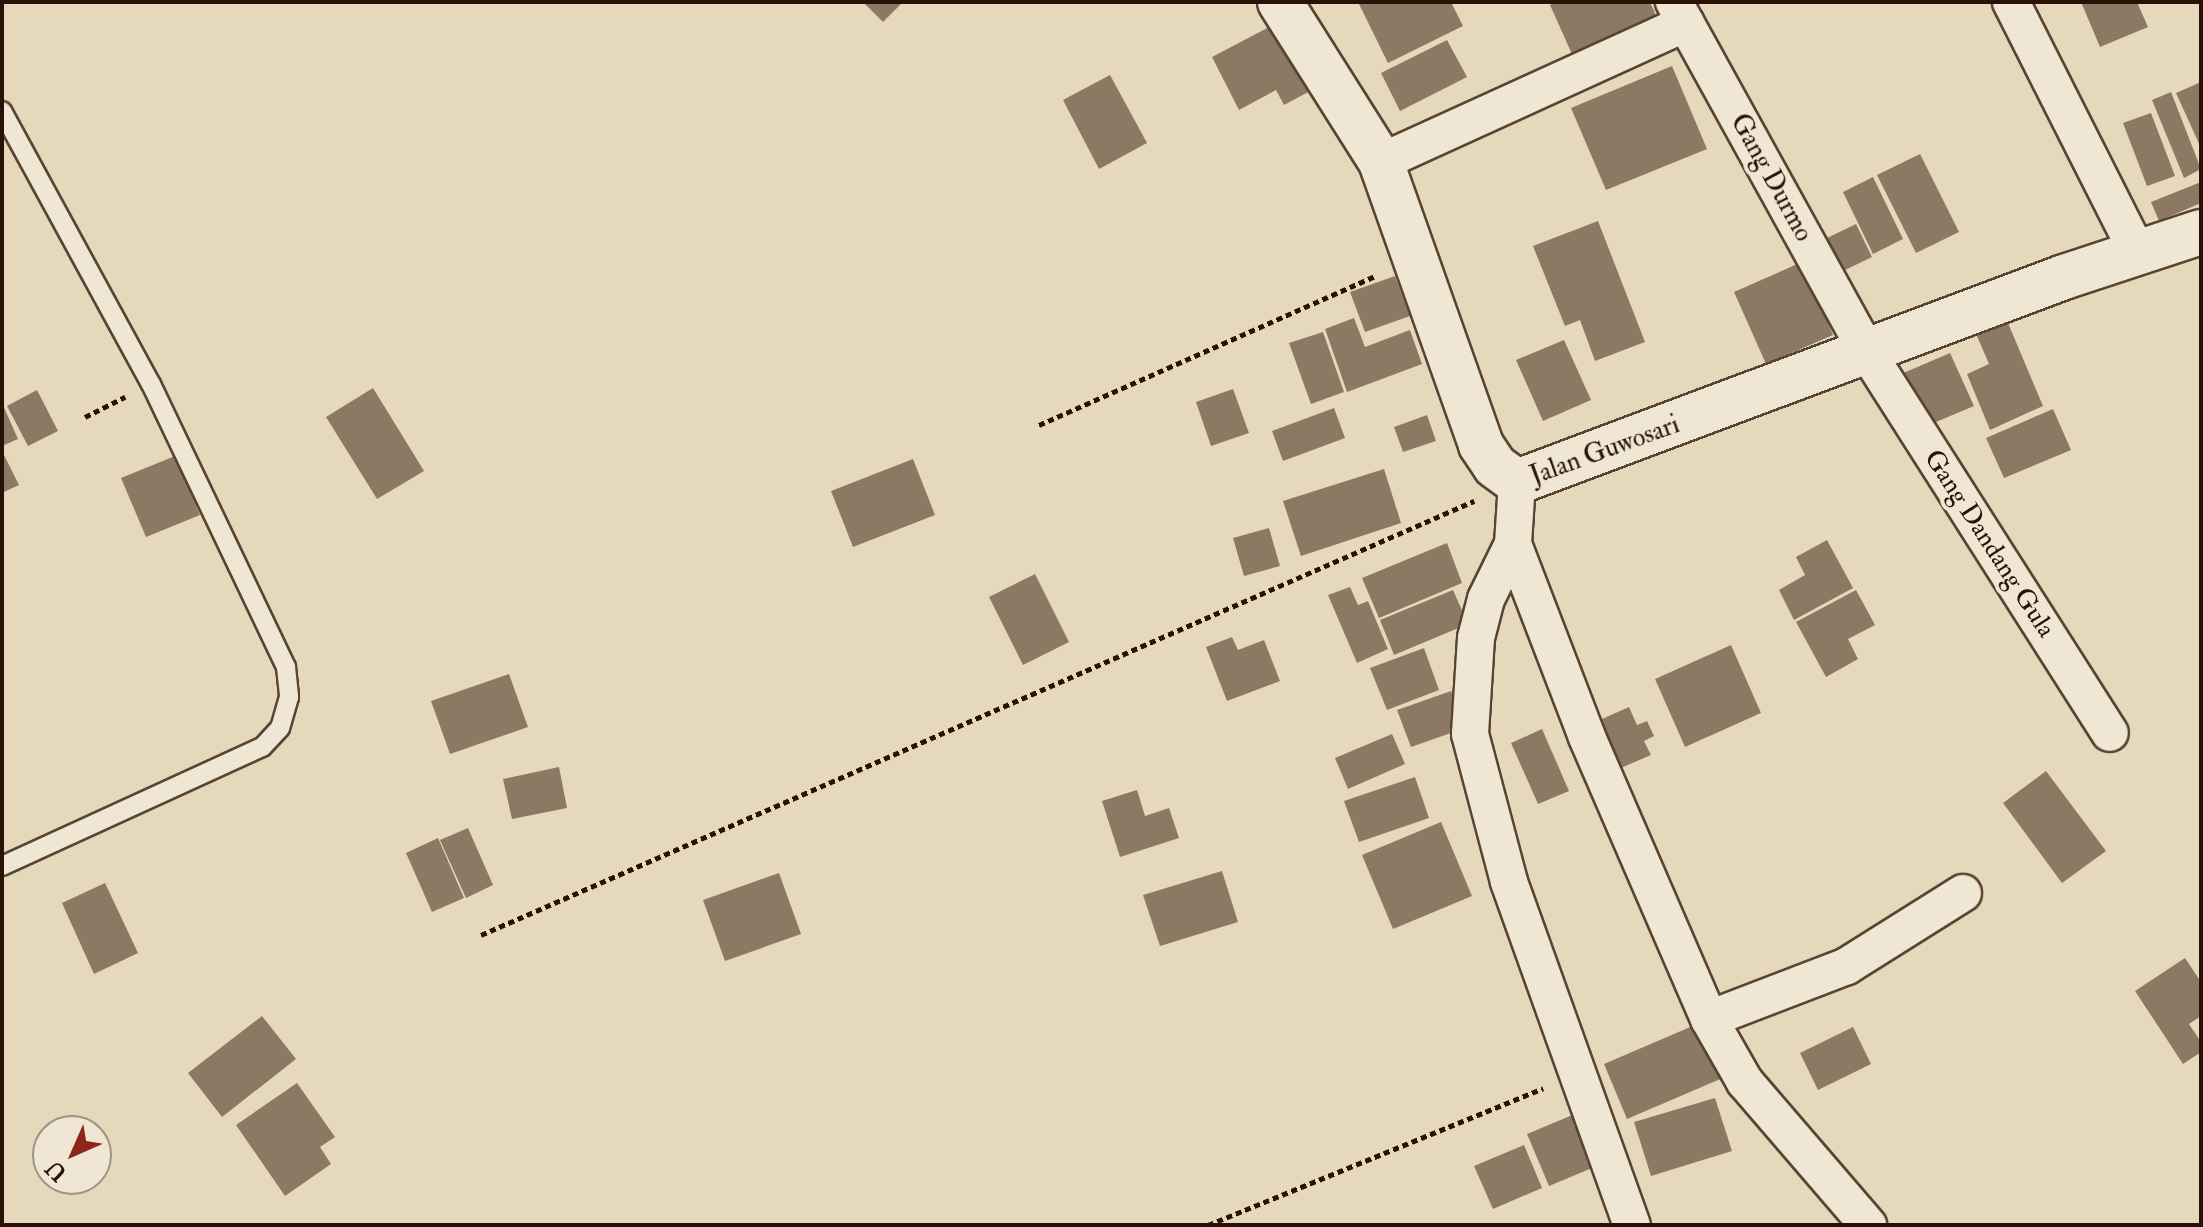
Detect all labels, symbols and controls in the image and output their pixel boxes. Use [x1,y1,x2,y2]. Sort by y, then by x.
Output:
street label: Gang Durmo [1723,109,1819,247]
street label: Jalan Guwosari [1526,410,1684,492]
street label: Gang Dandang Gula [1917,444,2061,644]
north arrow [32,1115,112,1195]
text: U [40,1154,73,1187]

